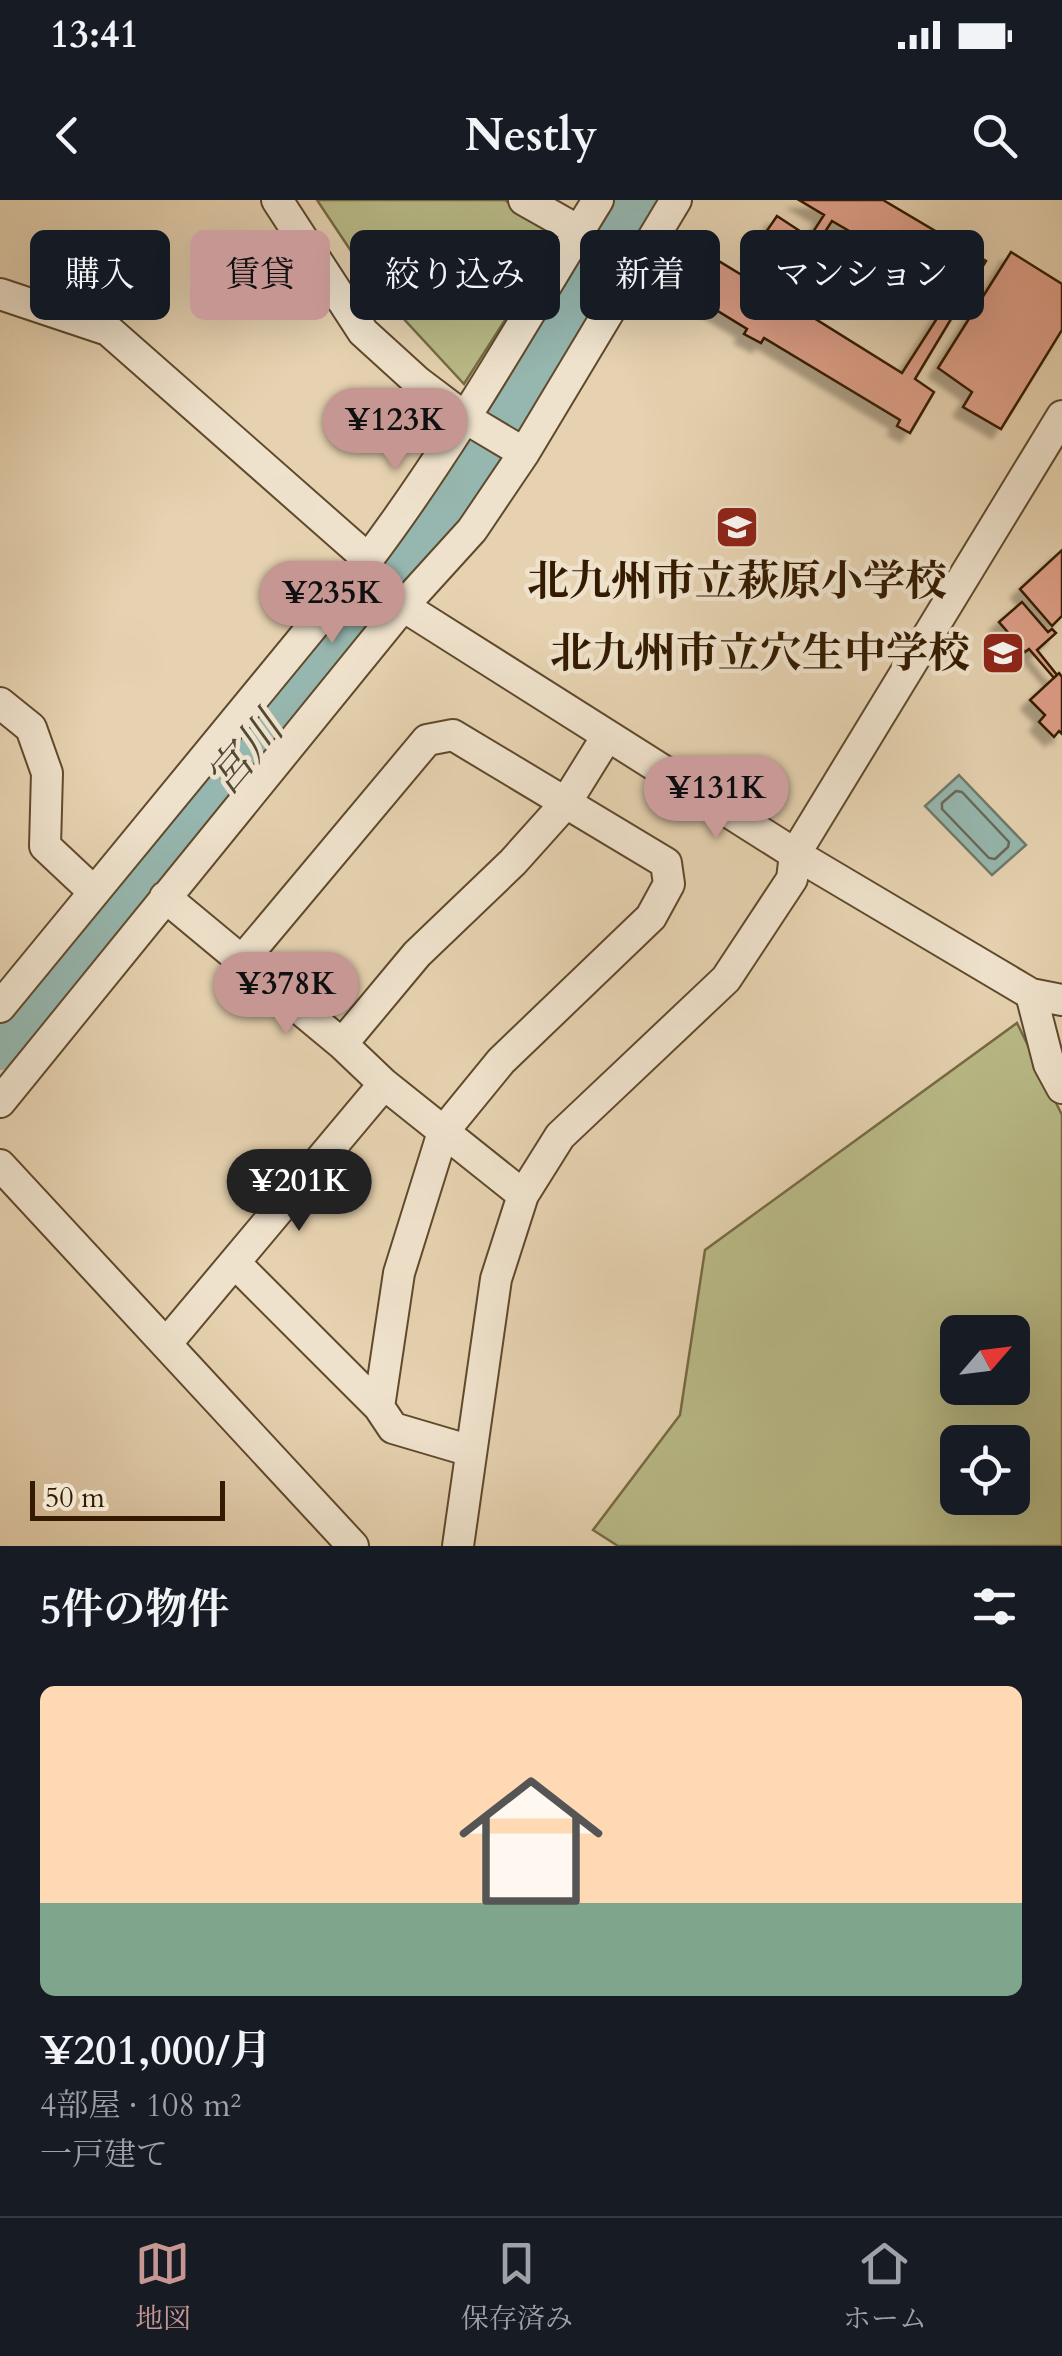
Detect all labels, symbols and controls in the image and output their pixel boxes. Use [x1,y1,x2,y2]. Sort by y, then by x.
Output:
text: 13:41 [50,9,139,61]
text: Nestly [465,105,597,166]
icon: back [40,108,95,163]
icon: search [967,108,1022,163]
chip: 購入 [30,230,170,320]
chip: 賃貸 [190,230,330,320]
chip: 絞り込み [350,230,560,320]
chip: 新着 [580,230,720,320]
chip: マンション [740,230,984,320]
pin: ¥123K [325,388,465,473]
text: ¥123K [345,398,445,442]
school or university icon: 北九州市立萩原小学校 [714,504,760,550]
place label: 北九州市立萩原小学校 [527,553,947,610]
pin: ¥235K [262,561,402,646]
text: ¥235K [282,571,382,615]
place label: 北九州市立穴生中学校 [550,625,970,682]
school or university icon: 北九州市立穴生中学校 [980,630,1026,676]
water label: 宮川 [193,696,300,808]
pin: ¥131K [646,756,786,841]
text: ¥131K [666,766,766,810]
pin: ¥378K [216,952,356,1037]
text: ¥378K [236,962,336,1006]
pin: ¥201K [229,1149,369,1234]
text: ¥201K [249,1159,349,1203]
north arrow [940,1315,1030,1405]
map controls [940,1315,1030,1515]
button: locate [940,1425,1030,1515]
scale bar [30,1476,225,1520]
text: 50 m [45,1479,105,1517]
icon: filters [967,1579,1022,1634]
text: 5件の物件 [40,1581,230,1638]
icon: home [441,1751,621,1931]
text: ¥201,000/月 [40,2022,272,2079]
text: 4部屋 · 108 m² [40,2084,241,2128]
text: 一戸建て [40,2133,168,2177]
tab: 地図 [135,2236,191,2338]
tab: 保存済み [461,2236,573,2338]
tab: ホーム [843,2236,927,2338]

